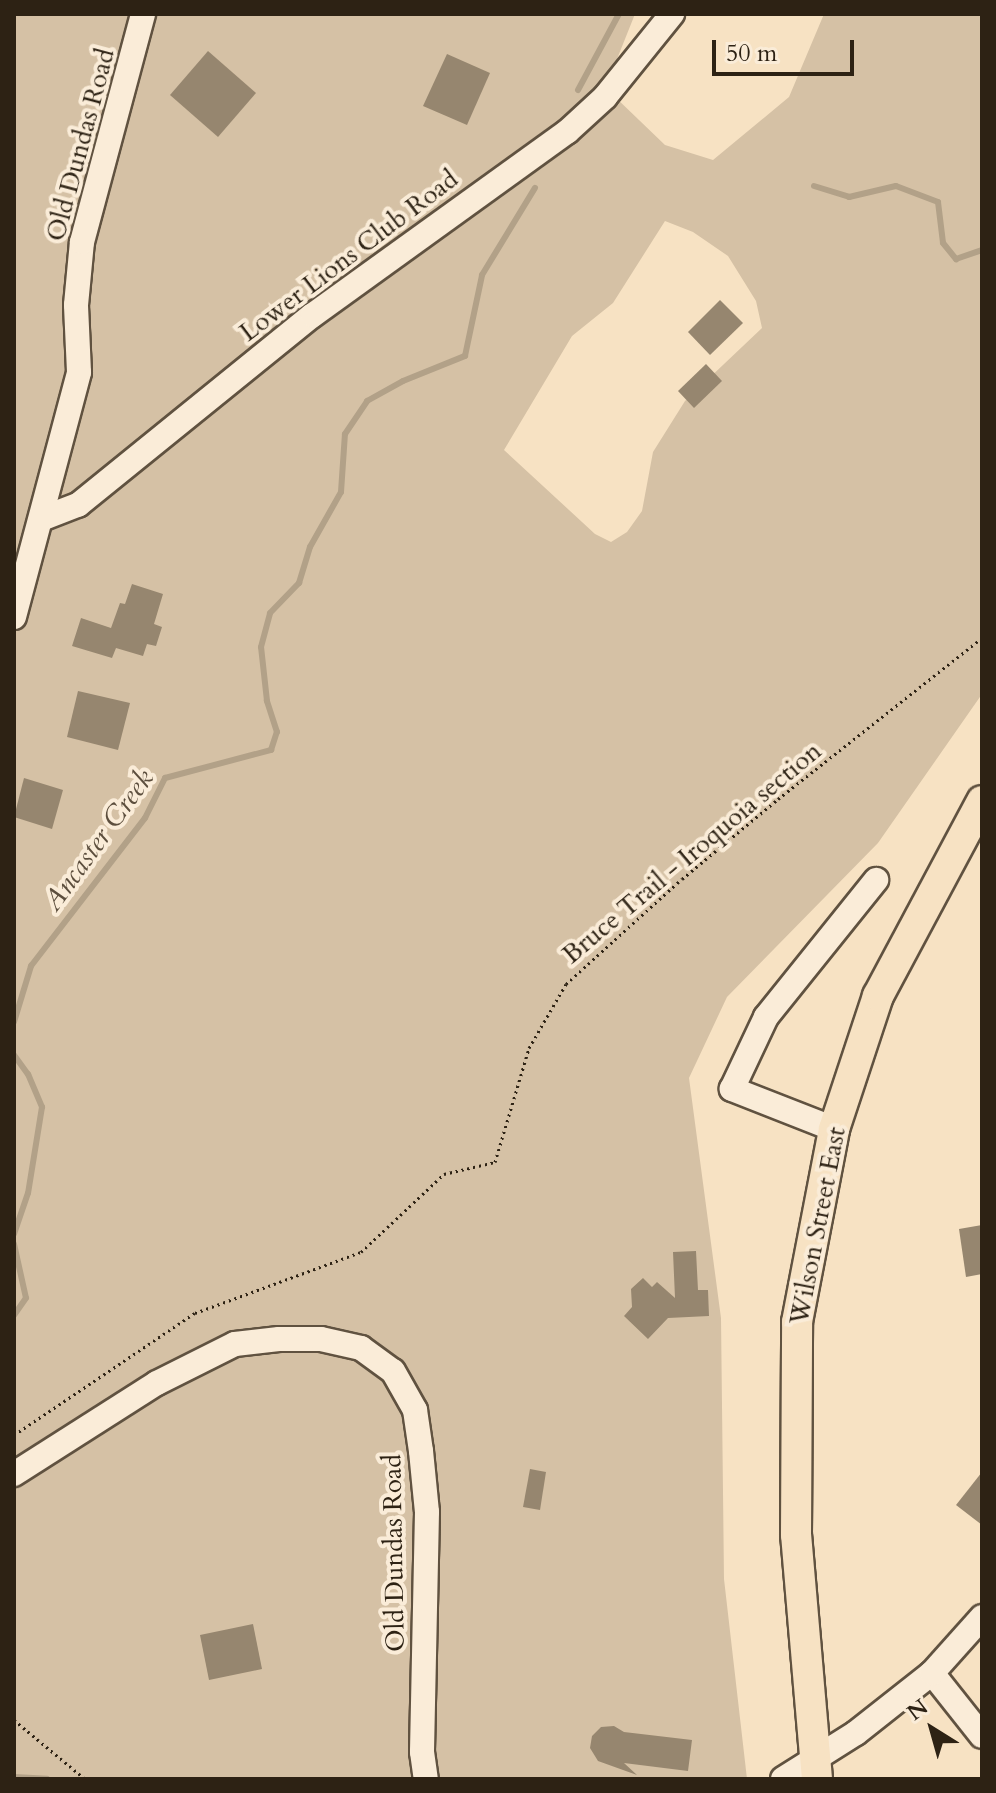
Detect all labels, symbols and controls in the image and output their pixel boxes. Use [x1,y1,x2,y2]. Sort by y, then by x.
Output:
scale bar [716,24,858,74]
text: 50 m [726,37,777,70]
street label: Old Dundas Road [40,45,122,245]
street label: Lower Lions Club Road [234,164,464,348]
street label: Bruce Trail - Iroquoia section [556,736,828,970]
water label: Ancaster Creek [35,763,161,917]
street label: Wilson Street East [784,1124,852,1328]
street label: Old Dundas Road [377,1454,411,1652]
north arrow [892,1689,972,1769]
text: N [901,1692,934,1728]

